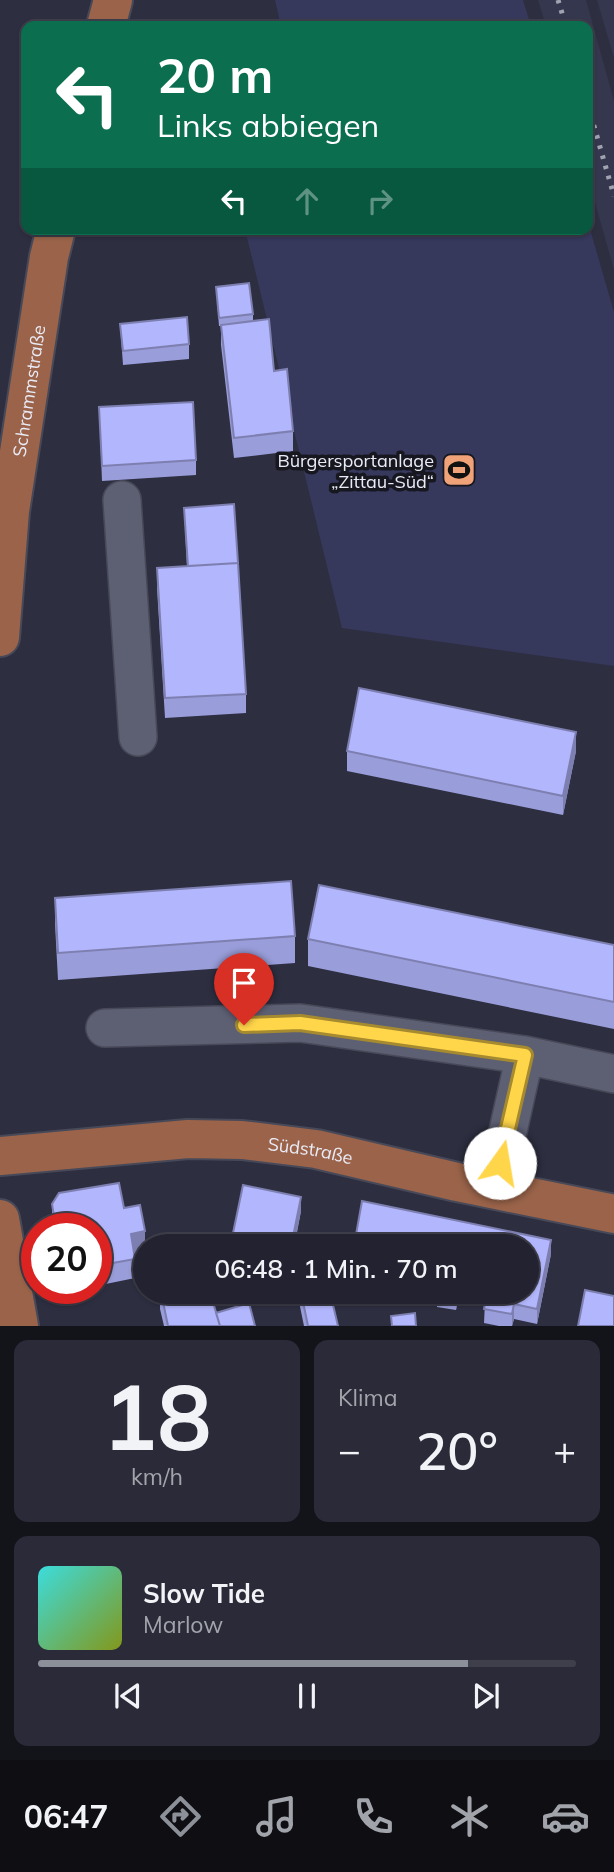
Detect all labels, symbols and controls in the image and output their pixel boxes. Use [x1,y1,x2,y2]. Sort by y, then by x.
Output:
text: 20 m [157,44,273,105]
icon: left [42,49,133,140]
text: Links abbiegen [157,105,379,145]
icon: left [215,182,253,220]
icon: ahead [288,182,326,220]
icon: right [361,182,399,220]
street label: Schrammstraße [7,323,50,458]
place label: Bürgersportanlage „Zittau-Süd“ [277,449,434,493]
sports icon: Bürgersportanlage „Zittau-Süd“ [440,451,478,489]
pin [214,953,274,1025]
icon: arrive [225,964,263,1002]
position arrow [463,1126,537,1200]
street label: Südstraße [267,1132,355,1169]
speed limit sign: 20 [21,1213,112,1304]
text: 06:48 · 1 Min. · 70 m [214,1252,458,1285]
text: 18 [102,1359,212,1473]
text: Klima [338,1383,398,1412]
text: 20° [416,1418,498,1483]
text: − [338,1426,361,1474]
text: + [553,1426,576,1474]
text: km/h [131,1462,183,1491]
text: Slow Tide [143,1577,265,1610]
text: Marlow [143,1610,223,1639]
icon: previous [109,1677,147,1715]
icon: pause [288,1677,326,1715]
icon: next [467,1677,505,1715]
icon: directions [156,1792,205,1841]
icon: music [252,1792,301,1841]
icon: phone [349,1792,398,1841]
icon: climate [445,1792,494,1841]
icon: car [541,1792,590,1841]
text: 06:47 [24,1796,108,1836]

